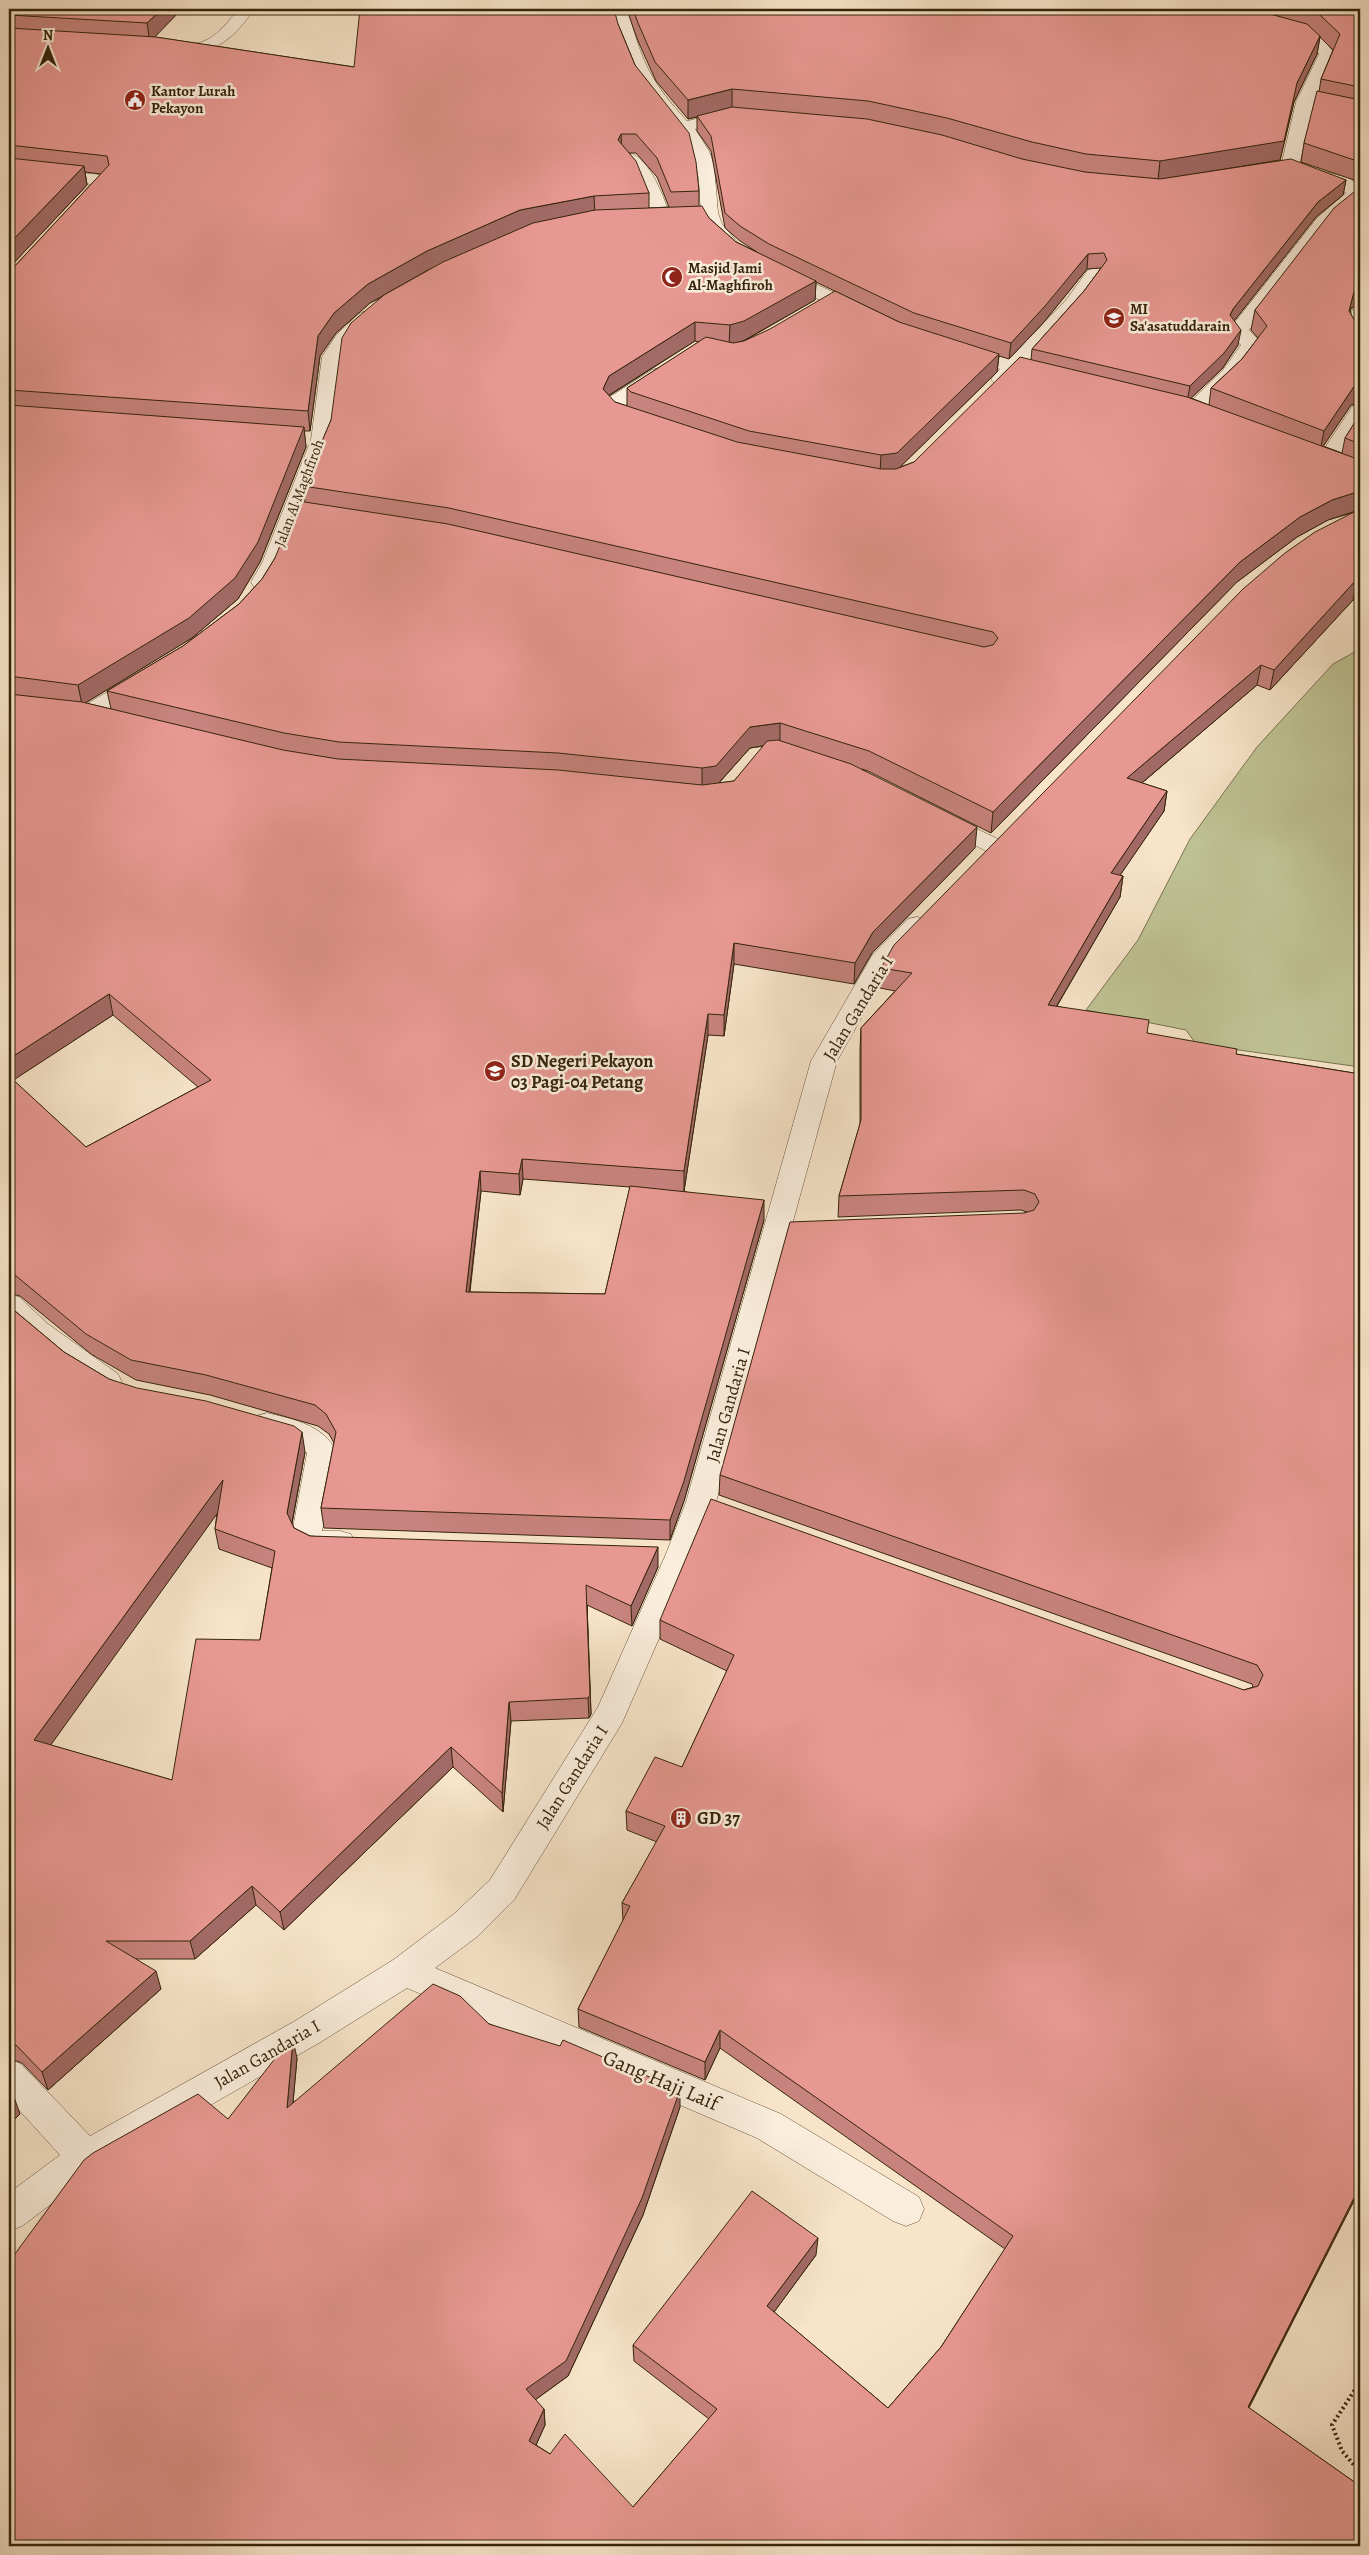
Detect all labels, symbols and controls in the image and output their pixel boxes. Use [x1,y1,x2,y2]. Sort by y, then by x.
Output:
north arrow [22,22,72,72]
text: N [43,26,53,45]
place label: Kantor Lurah Pekayon [151,81,235,118]
public building icon: Kantor Lurah Pekayon [123,88,147,112]
place label: Masjid Jami Al-Maghfiroh [687,258,773,295]
mosque icon: Masjid Jami Al-Maghfiroh [660,265,684,289]
place label: MI Sa'asatuddarain [1130,299,1231,336]
school or university icon: MI Sa'asatuddarain [1102,306,1126,330]
street label: Jalan Al Maghfiroh [269,437,329,549]
street label: Jalan Gandaria I [817,951,899,1065]
place label: SD Negeri Pekayon 03 Pagi-04 Petang [511,1049,653,1094]
school or university icon: SD Negeri Pekayon 03 Pagi-04 Petang [483,1059,507,1083]
street label: Jalan Gandaria I [700,1345,756,1465]
street label: Jalan Gandaria I [530,1720,614,1834]
building icon: GD 37 [669,1806,693,1830]
place label: GD 37 [697,1806,740,1830]
street label: Jalan Gandaria I [210,2014,324,2094]
street label: Gang Haji Laif [599,2043,726,2118]

